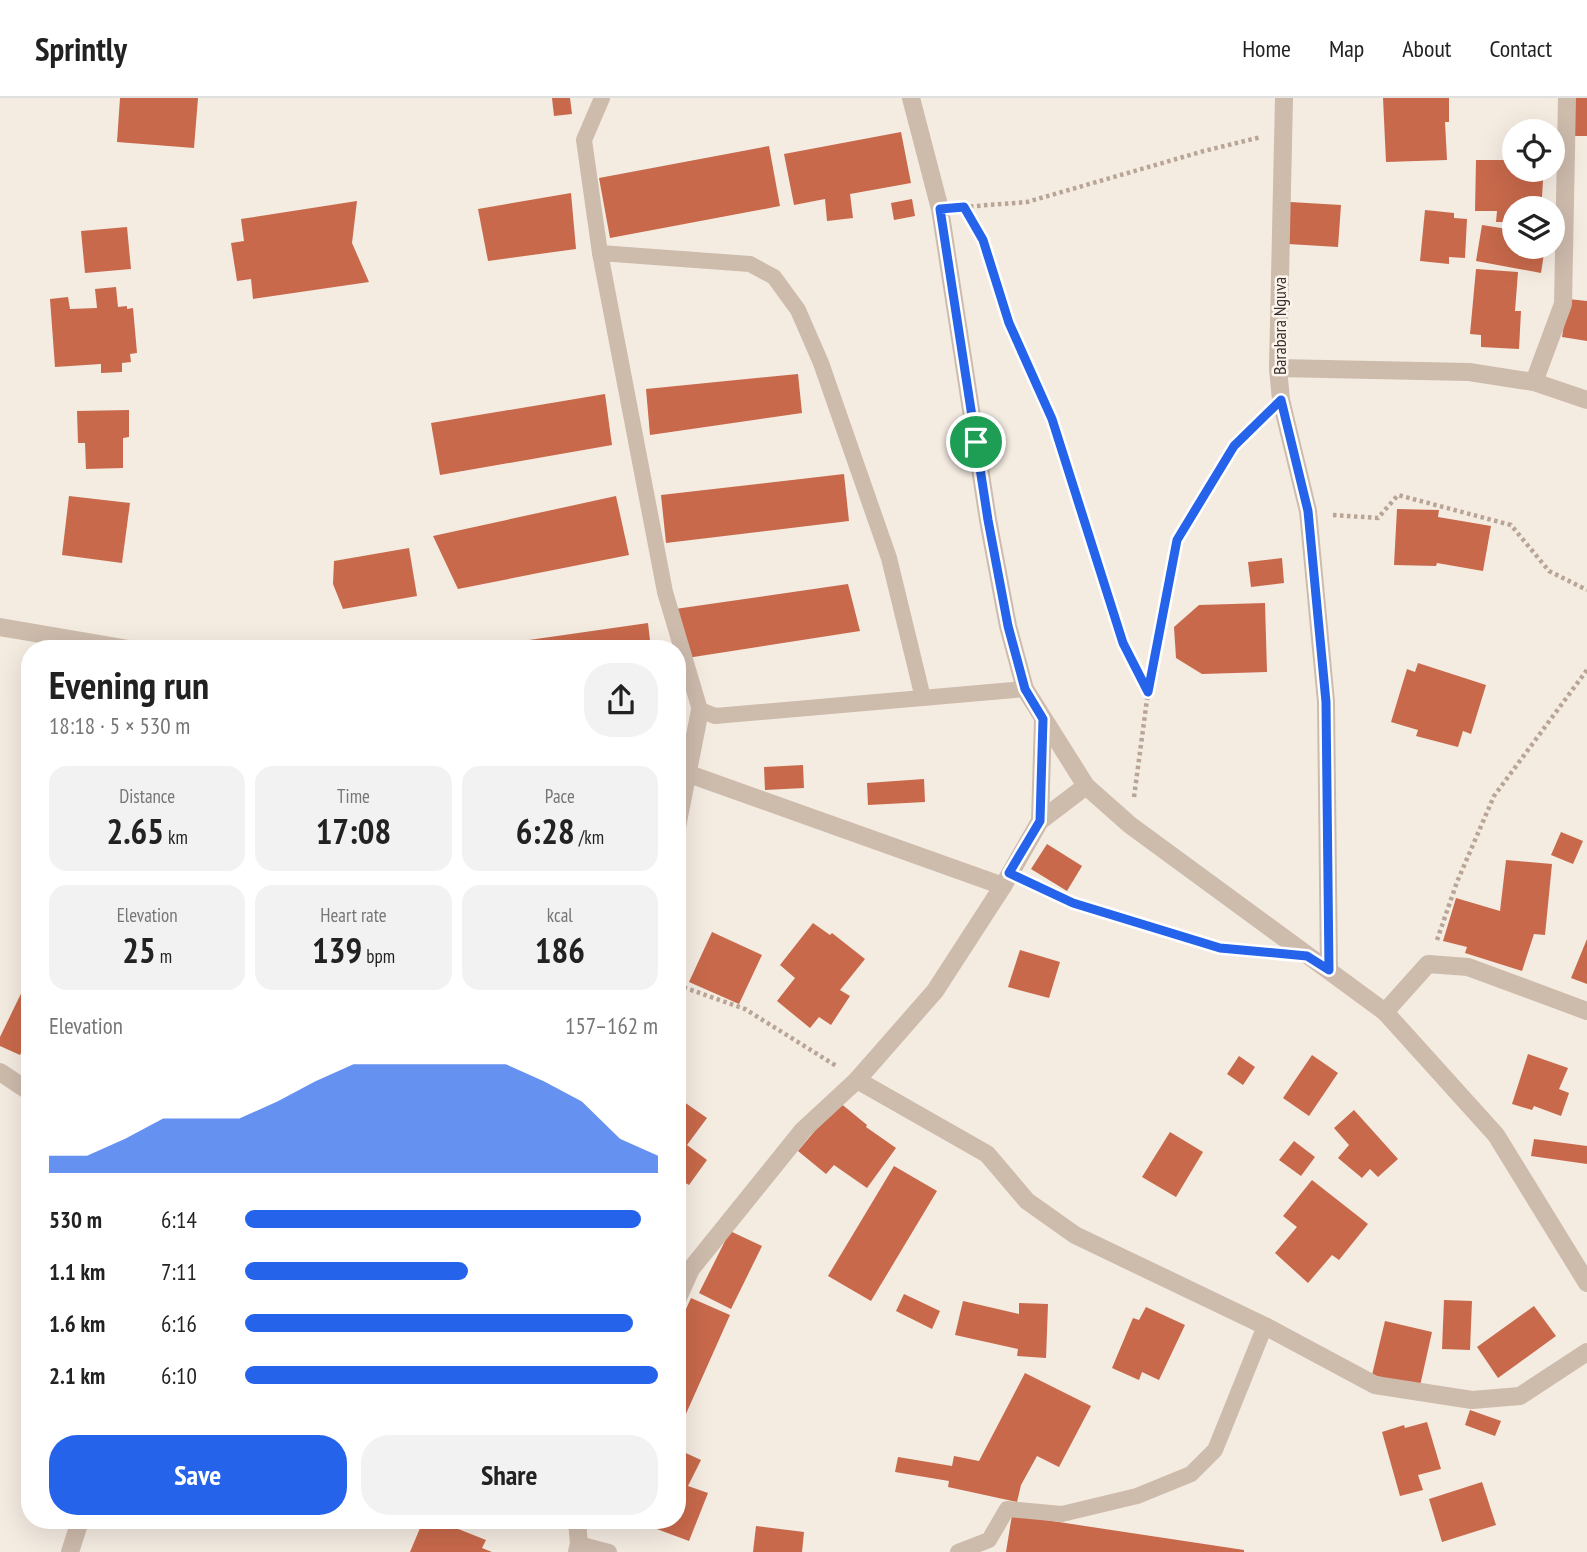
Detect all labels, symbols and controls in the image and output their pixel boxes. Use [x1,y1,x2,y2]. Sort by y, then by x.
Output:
text: Sprintly [35,27,127,70]
text: Home [1242,33,1291,64]
text: Map [1329,33,1364,64]
text: About [1402,33,1451,64]
text: Contact [1489,33,1552,64]
map controls [1502,119,1565,259]
button: locate [1502,119,1565,182]
button: layers [1502,196,1565,259]
street label: Barabara Nguva [1268,277,1291,375]
pin [946,412,1006,472]
icon: arrive [957,423,995,461]
text: Evening run [49,660,209,709]
button: share [584,663,658,737]
text: 18:18 · 5 × 530 m [49,711,190,740]
text: Distance [119,784,175,808]
text: Time [337,784,370,808]
text: Pace [545,784,575,808]
text: 2.65 [106,808,164,854]
text: 17:08 [316,808,391,854]
text: 6:28 [516,808,575,854]
text: km [164,825,188,849]
text: /km [575,825,604,849]
text: Elevation [117,903,178,927]
text: Heart rate [320,903,387,927]
text: kcal [547,903,573,927]
text: 25 [122,927,156,973]
text: 139 [312,927,362,973]
text: 186 [535,927,585,973]
text: m [156,944,172,968]
text: bpm [362,944,395,968]
text: Elevation [49,1011,123,1040]
text: 157–162 m [565,1011,658,1040]
text: 530 m [49,1205,102,1234]
text: 6:14 [161,1205,197,1234]
text: 1.1 km [49,1257,105,1286]
text: 7:11 [161,1257,197,1286]
text: 1.6 km [49,1309,105,1338]
text: 6:16 [161,1309,197,1338]
text: 2.1 km [49,1361,105,1390]
text: 6:10 [161,1361,197,1390]
button: Save [49,1435,347,1515]
button: Share [361,1435,658,1515]

